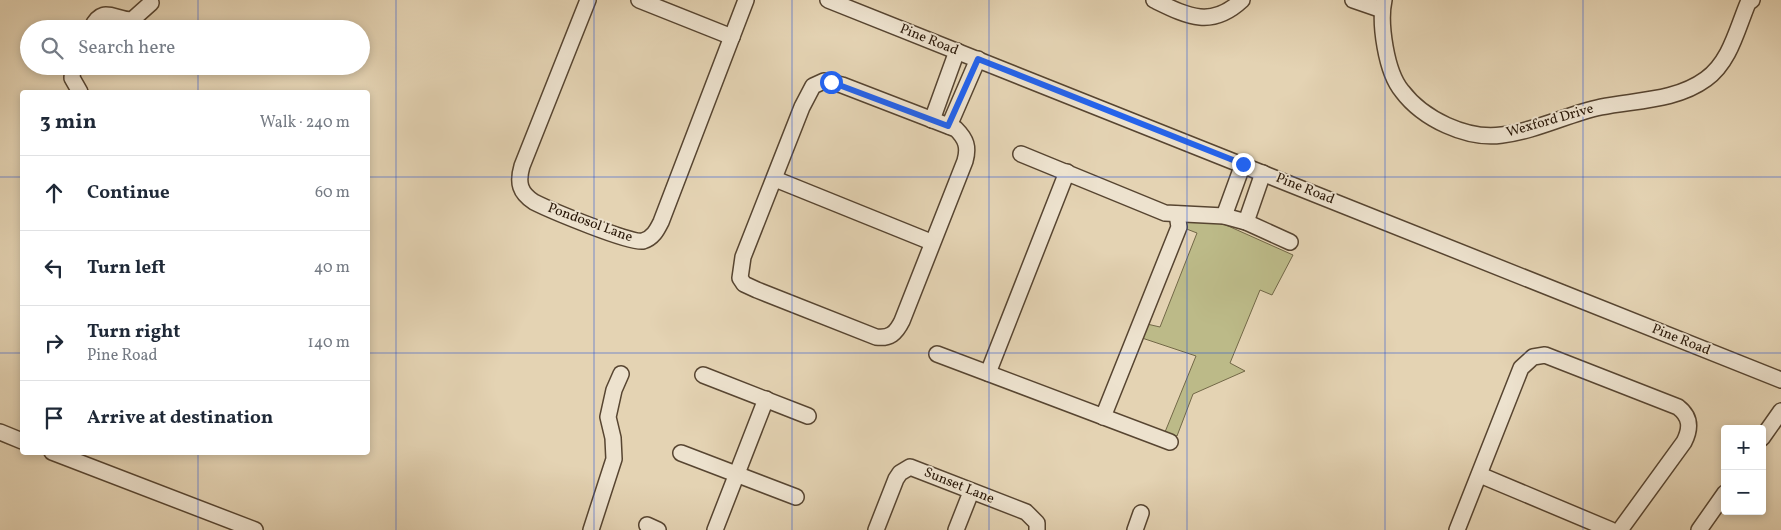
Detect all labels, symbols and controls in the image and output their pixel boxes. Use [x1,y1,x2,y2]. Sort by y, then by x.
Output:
search box [20,20,370,75]
street label: Pine Road [897,20,961,60]
icon: search [38,34,66,62]
text: Search here [78,35,175,61]
route start [820,71,843,94]
street label: Wexford Drive [1504,99,1596,143]
text: 3 min [40,108,96,137]
text: Walk · 240 m [260,112,350,134]
route end [1232,153,1255,176]
street label: Pine Road [1273,169,1337,209]
icon: ahead [40,179,68,207]
text: Continue [87,180,170,206]
text: 60 m [315,182,350,204]
street label: Pondosol Lane [545,199,635,247]
icon: left [40,254,68,282]
text: Turn left [87,255,166,281]
text: 40 m [314,257,350,279]
text: Turn right [87,319,180,345]
street label: Pine Road [1649,320,1713,360]
icon: right [40,329,68,357]
text: 140 m [308,332,350,354]
text: Pine Road [87,345,158,367]
icon: arrive [40,404,68,432]
text: Arrive at destination [87,405,273,431]
map controls [1721,425,1766,515]
button: + [1721,425,1766,470]
street label: Sunset Lane [921,463,997,509]
button: − [1721,470,1766,515]

